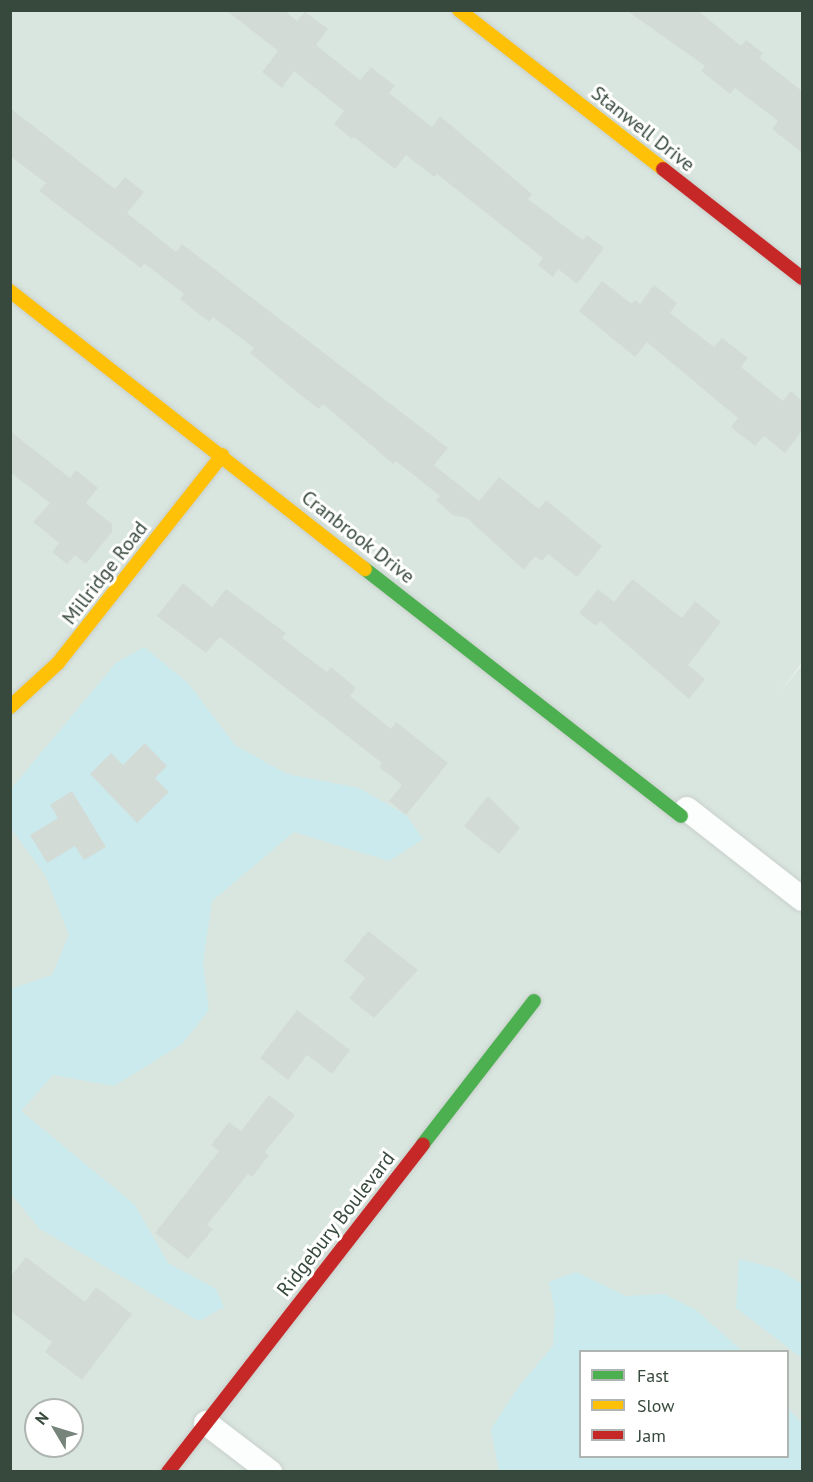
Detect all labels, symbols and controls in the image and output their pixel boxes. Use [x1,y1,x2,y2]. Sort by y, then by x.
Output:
street label: Stanwell Drive [586,81,700,177]
street label: Cranbrook Drive [296,485,420,589]
street label: Millridge Road [57,517,153,629]
street label: Ridgebury Boulevard [272,1147,400,1301]
legend [579,1350,789,1458]
text: Fast [637,1364,669,1387]
text: Slow [637,1394,675,1417]
north arrow [24,1398,84,1458]
text: N [30,1408,53,1428]
text: Jam [637,1424,666,1447]

